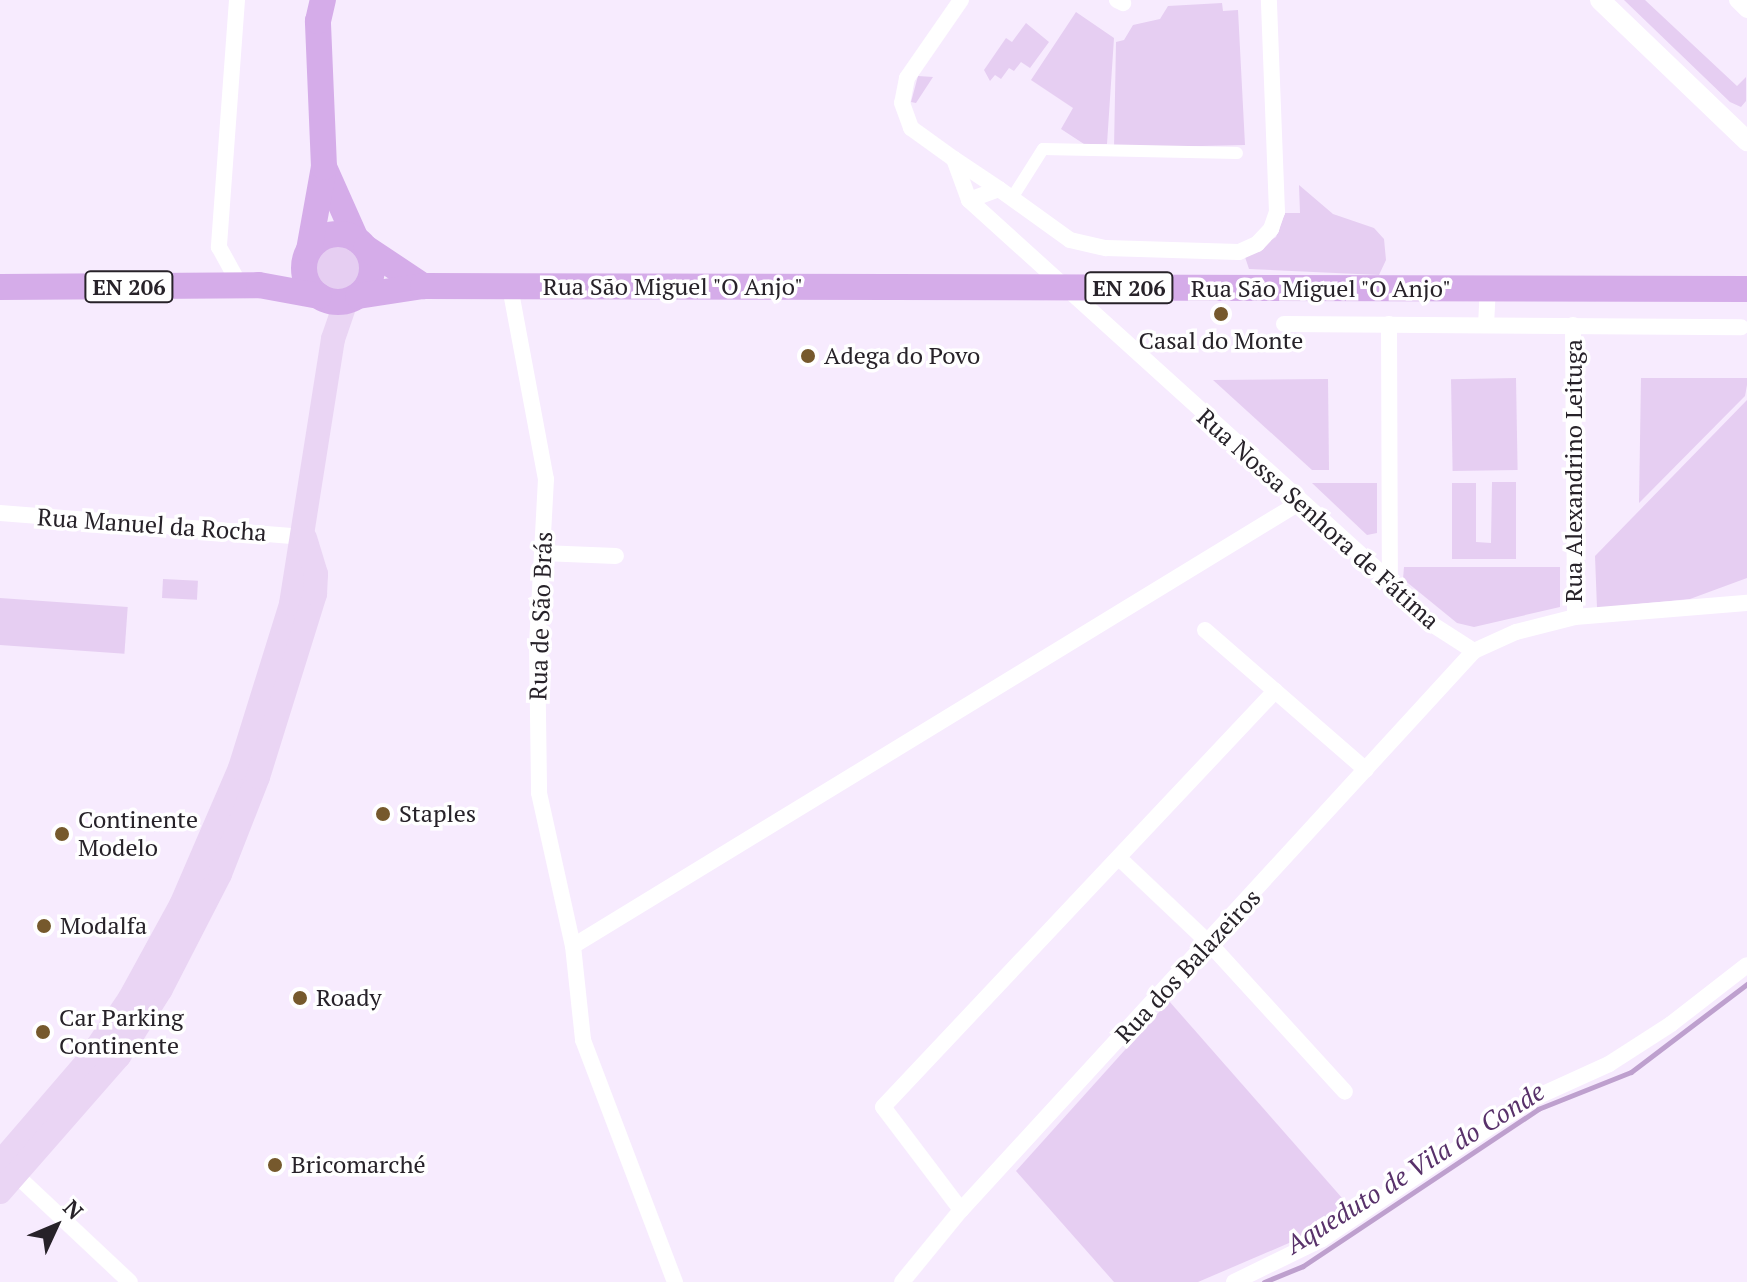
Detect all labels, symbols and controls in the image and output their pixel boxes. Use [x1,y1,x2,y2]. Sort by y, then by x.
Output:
road number: EN 206 [83,269,175,305]
road number: EN 206 [1083,270,1175,306]
street label: Rua São Miguel "O Anjo" [542,273,804,301]
street label: Rua São Miguel "O Anjo" [1190,275,1452,303]
marker: Casal do Monte [1212,305,1230,323]
place label: Casal do Monte [1139,327,1303,355]
street label: Rua Alexandrino Leituga [1560,339,1588,603]
place label: Adega do Povo [824,342,980,370]
marker: Adega do Povo [799,347,817,365]
street label: Rua Nossa Senhora de Fátima [1191,403,1445,635]
street label: Rua Manuel da Rocha [36,503,268,547]
street label: Rua de São Brás [524,531,558,701]
place label: Staples [399,800,476,828]
marker: Staples [374,805,392,823]
place label: Continente Modelo [78,806,198,862]
marker: Continente Modelo [53,825,71,843]
street label: Rua dos Balazeiros [1109,883,1267,1049]
place label: Modalfa [60,912,147,940]
marker: Modalfa [35,917,53,935]
place label: Roady [316,984,382,1012]
marker: Roady [291,989,309,1007]
place label: Car Parking Continente [59,1004,184,1060]
marker: Car Parking Continente [34,1023,52,1041]
water label: Aqueduto de Vila do Conde [1280,1075,1550,1261]
place label: Bricomarché [291,1151,426,1179]
marker: Bricomarché [266,1156,284,1174]
north arrow [16,1186,96,1266]
text: N [57,1193,90,1225]

